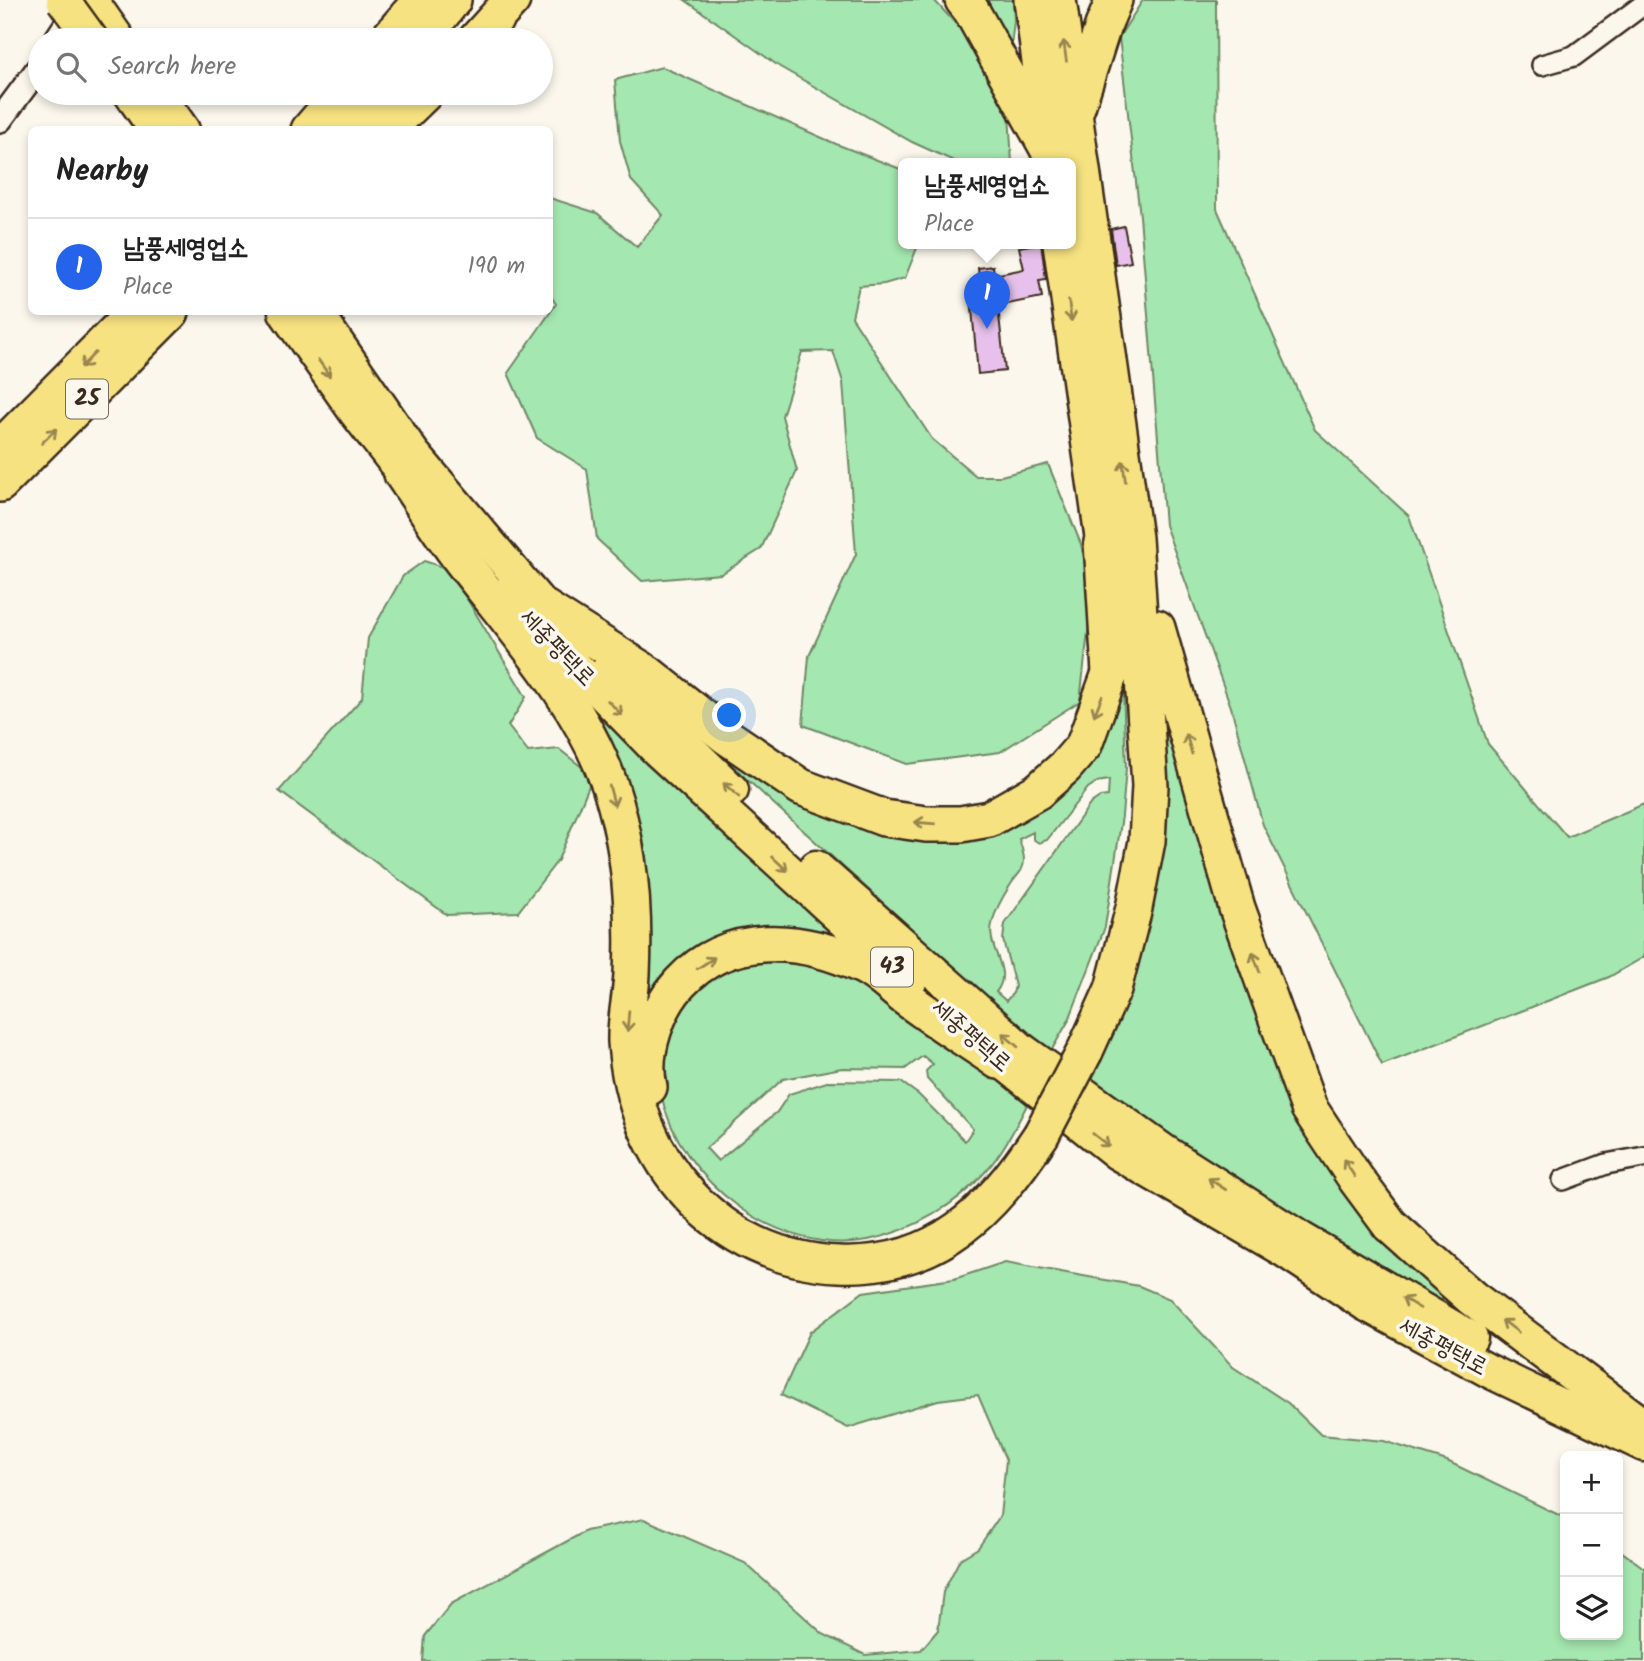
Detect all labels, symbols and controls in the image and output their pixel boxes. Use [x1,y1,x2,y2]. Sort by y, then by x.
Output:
search box [28,28,553,105]
one-way arrow [1058,41,1071,63]
text: Search here [108,46,236,88]
icon: search [52,48,90,86]
text: Nearby [56,148,148,196]
popup [898,158,1076,249]
text: 남풍세영업소 [924,165,1050,207]
text: Place [924,207,974,243]
text: 남풍세영업소 [123,228,249,270]
text: 1 [76,249,82,285]
text: 190 m [468,249,525,285]
text: Place [123,270,173,306]
pin: 1 [964,271,1010,329]
one-way arrow [1063,299,1076,322]
one-way arrow [79,352,96,369]
one-way arrow [317,357,331,377]
road number: 25 [66,380,108,418]
one-way arrow [40,428,57,445]
one-way arrow [1118,460,1131,483]
street label: 세종평택로 [509,600,605,696]
one-way arrow [1090,695,1103,717]
your location [712,698,746,732]
one-way arrow [606,699,623,716]
one-way arrow [1182,733,1195,755]
one-way arrow [722,782,740,798]
one-way arrow [606,784,619,807]
one-way arrow [914,816,936,829]
one-way arrow [771,855,788,872]
road number: 43 [871,948,913,986]
one-way arrow [1249,951,1261,973]
one-way arrow [696,955,715,970]
street label: 세종평택로 [922,990,1020,1082]
one-way arrow [621,1009,634,1032]
one-way arrow [1001,1032,1019,1048]
one-way arrow [1091,1133,1109,1148]
one-way arrow [1341,1159,1356,1178]
one-way arrow [1207,1177,1227,1191]
one-way arrow [1401,1296,1421,1310]
street label: 세종평택로 [1391,1307,1495,1387]
one-way arrow [1501,1319,1520,1334]
map controls [1560,1451,1623,1640]
button: + [1560,1451,1623,1514]
button: − [1560,1514,1623,1577]
button: layers [1560,1577,1623,1640]

